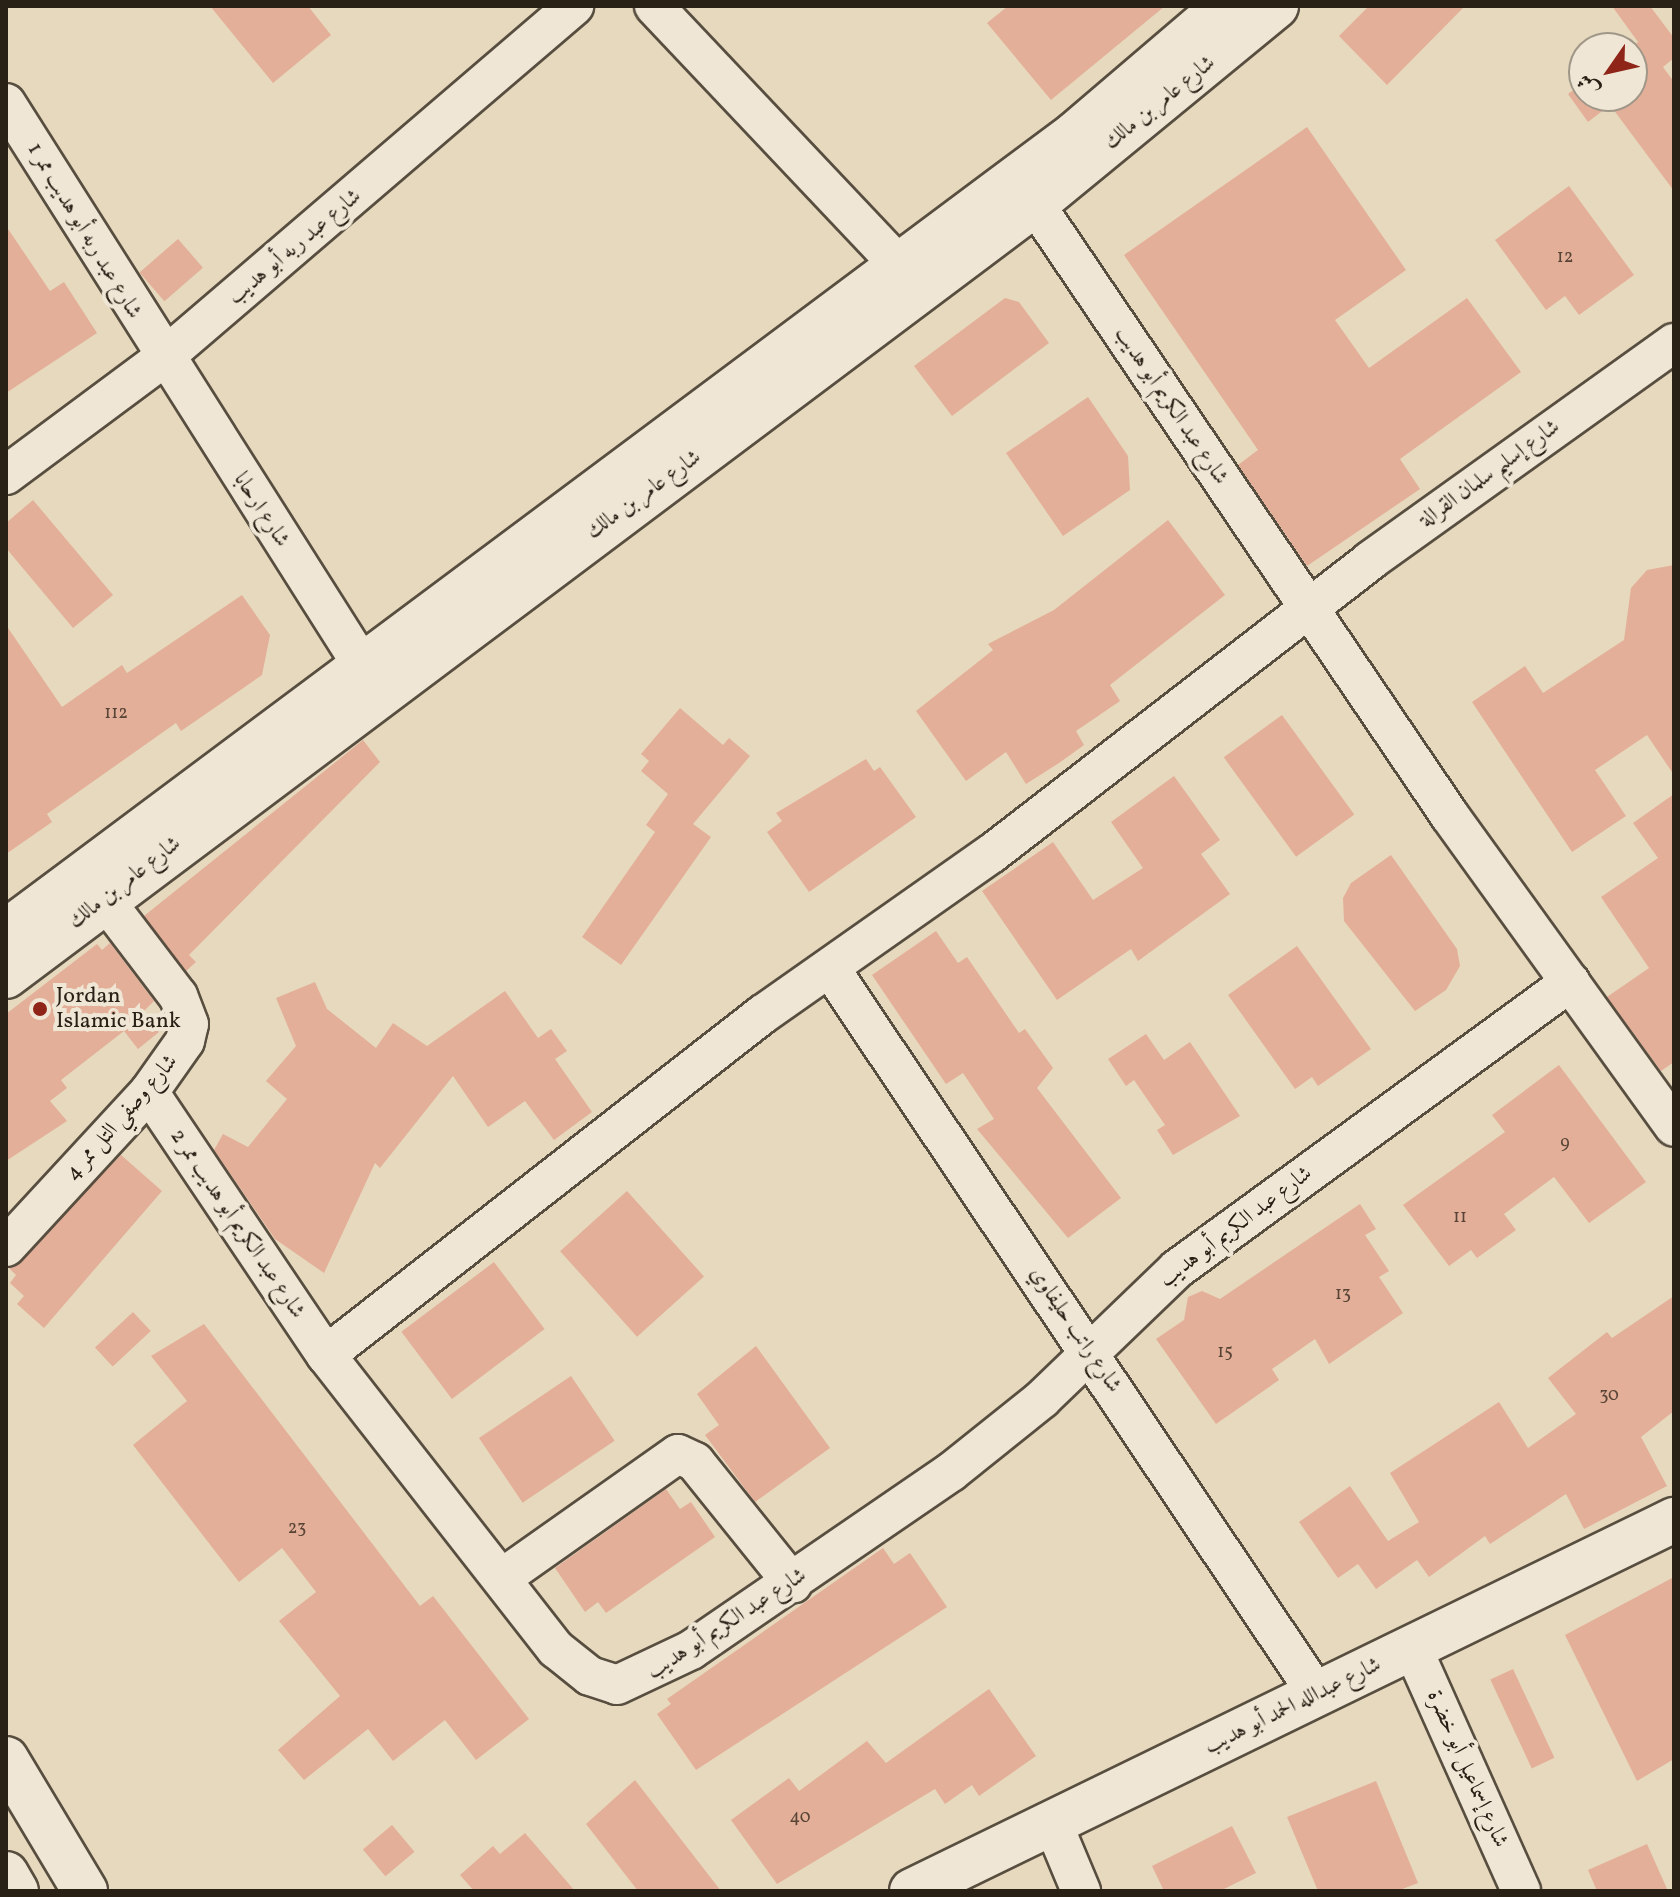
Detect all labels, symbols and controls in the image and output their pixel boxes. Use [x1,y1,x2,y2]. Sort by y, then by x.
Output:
north arrow [1568,32,1648,112]
street label: شارع عامر بن مالك [1099,50,1221,156]
text: ش [1570,67,1608,102]
street label: شارع عبد ربه أبو هديب ممر 1 [21,138,147,324]
street label: شارع عبد ربه أبو هديب [223,184,367,310]
house number: 12 [1557,247,1573,269]
street label: شارع عبد الكريم أبو هديب [1108,322,1234,490]
street label: شارع إسليم سلمان القرالة [1415,414,1565,534]
street label: شارع عامر بن مالك [582,445,706,545]
street label: شارع ارحابا [227,468,295,552]
house number: 112 [104,703,128,725]
street label: شارع عامر بن مالك [64,831,186,935]
place label: Jordan Islamic Bank [56,983,181,1034]
marker: Jordan Islamic Bank [31,1000,49,1018]
street label: شارع وصفي التل ممر 4 [60,1049,184,1187]
street label: شارع عبد الكريم أبو هديب ممر 2 [164,1124,310,1324]
house number: 9 [1560,1133,1570,1155]
street label: شارع عبد الكريم أبو هديب [1154,1161,1318,1293]
house number: 11 [1453,1207,1467,1229]
street label: شارع راتب حليفاوي [1023,1262,1127,1398]
house number: 13 [1335,1284,1351,1306]
house number: 15 [1217,1342,1233,1364]
house number: 30 [1599,1385,1619,1407]
house number: 23 [288,1518,306,1540]
street label: شارع عبد الكريم أبو هديب [642,1563,812,1685]
street label: شارع عبدالله الحمد أبو هديب [1200,1652,1386,1760]
street label: شارع إسماعيل أبو خضرة [1420,1686,1514,1852]
house number: 40 [789,1807,811,1829]

